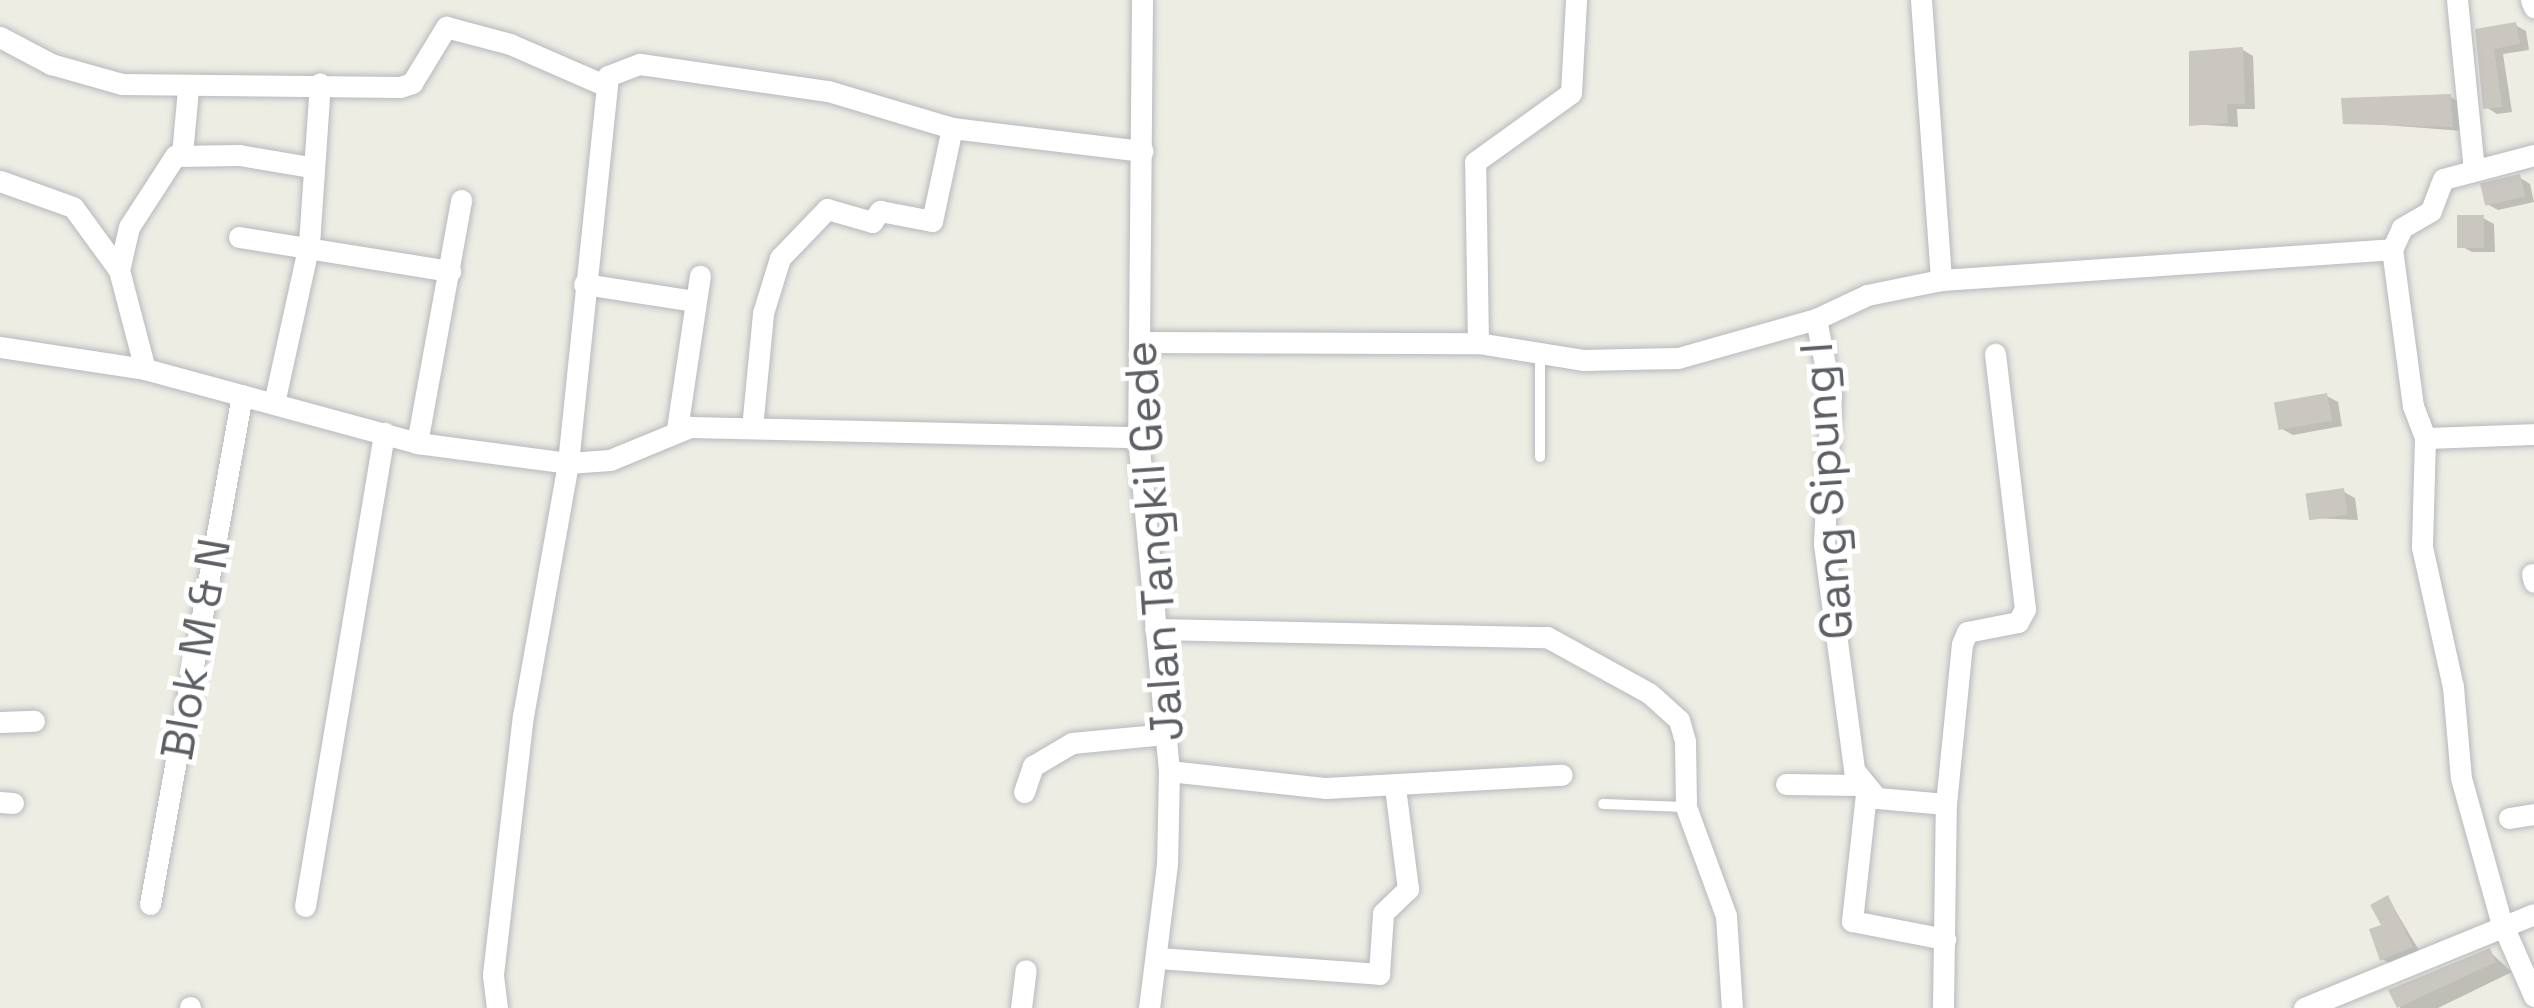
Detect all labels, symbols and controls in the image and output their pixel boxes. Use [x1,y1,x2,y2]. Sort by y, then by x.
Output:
street label: Jalan Tangkil Gede [1113,339,1195,743]
street label: Gang Sipung I [1790,341,1864,641]
street label: Blok M & N [150,534,242,764]

